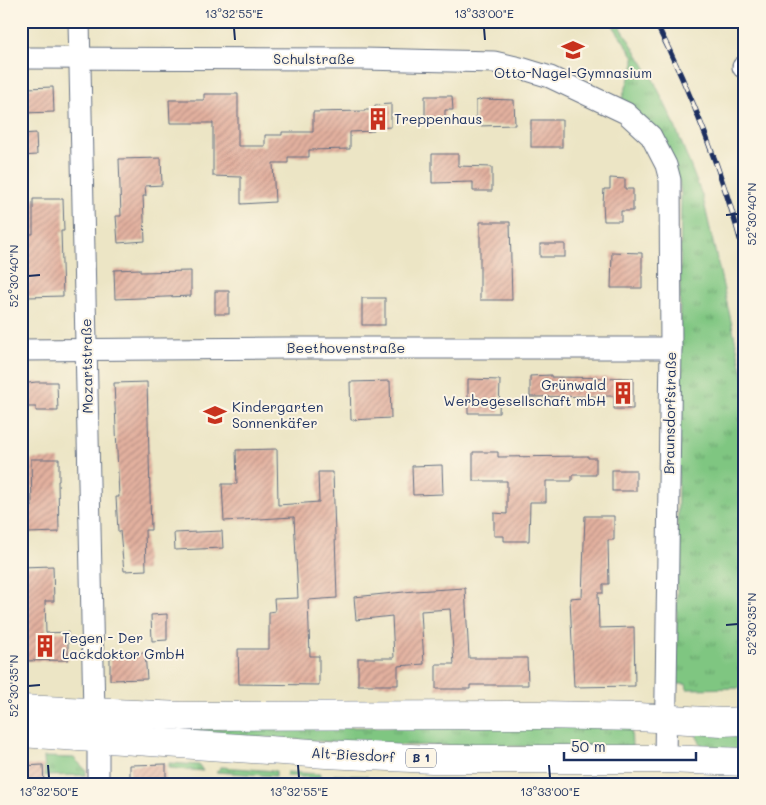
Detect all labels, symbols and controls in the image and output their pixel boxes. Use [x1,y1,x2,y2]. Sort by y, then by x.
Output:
text: 13°32'55"E [205,5,263,21]
text: 13°33'00"E [454,5,514,21]
school or university icon: Otto-Nagel-Gymnasium [560,37,586,63]
street label: Schulstraße [273,49,355,68]
place label: Otto-Nagel-Gymnasium [494,63,652,82]
building icon: Treppenhaus [365,106,391,132]
place label: Treppenhaus [394,109,482,128]
text: 52°30'40"N [743,183,759,245]
text: 52°30'40"N [5,245,21,307]
street label: Mozartstraße [76,318,97,414]
street label: Beethovenstraße [287,338,405,357]
street label: Braunsdorfstraße [659,352,680,474]
place label: Grünwald Werbegesellschaft mbH [443,375,606,410]
building icon: Grünwald Werbegesellschaft mbH [610,380,636,406]
place label: Kindergarten Sonnenkäfer [232,397,324,432]
school or university icon: Kindergarten Sonnenkäfer [202,402,228,428]
text: 52°30'35"N [743,593,759,655]
place label: Tegen - Der Lackdoktor GmbH [62,628,185,663]
building icon: Tegen - Der Lackdoktor GmbH [32,633,58,659]
text: 52°30'35"N [5,655,21,717]
scale bar [564,730,696,762]
text: 50 m [571,736,606,756]
street label: Alt-Biesdorf [311,743,396,766]
road number: B 1 [406,748,436,768]
text: 13°32'50"E [20,783,79,799]
text: 13°32'55"E [270,783,328,799]
text: 13°33'00"E [520,783,580,799]

